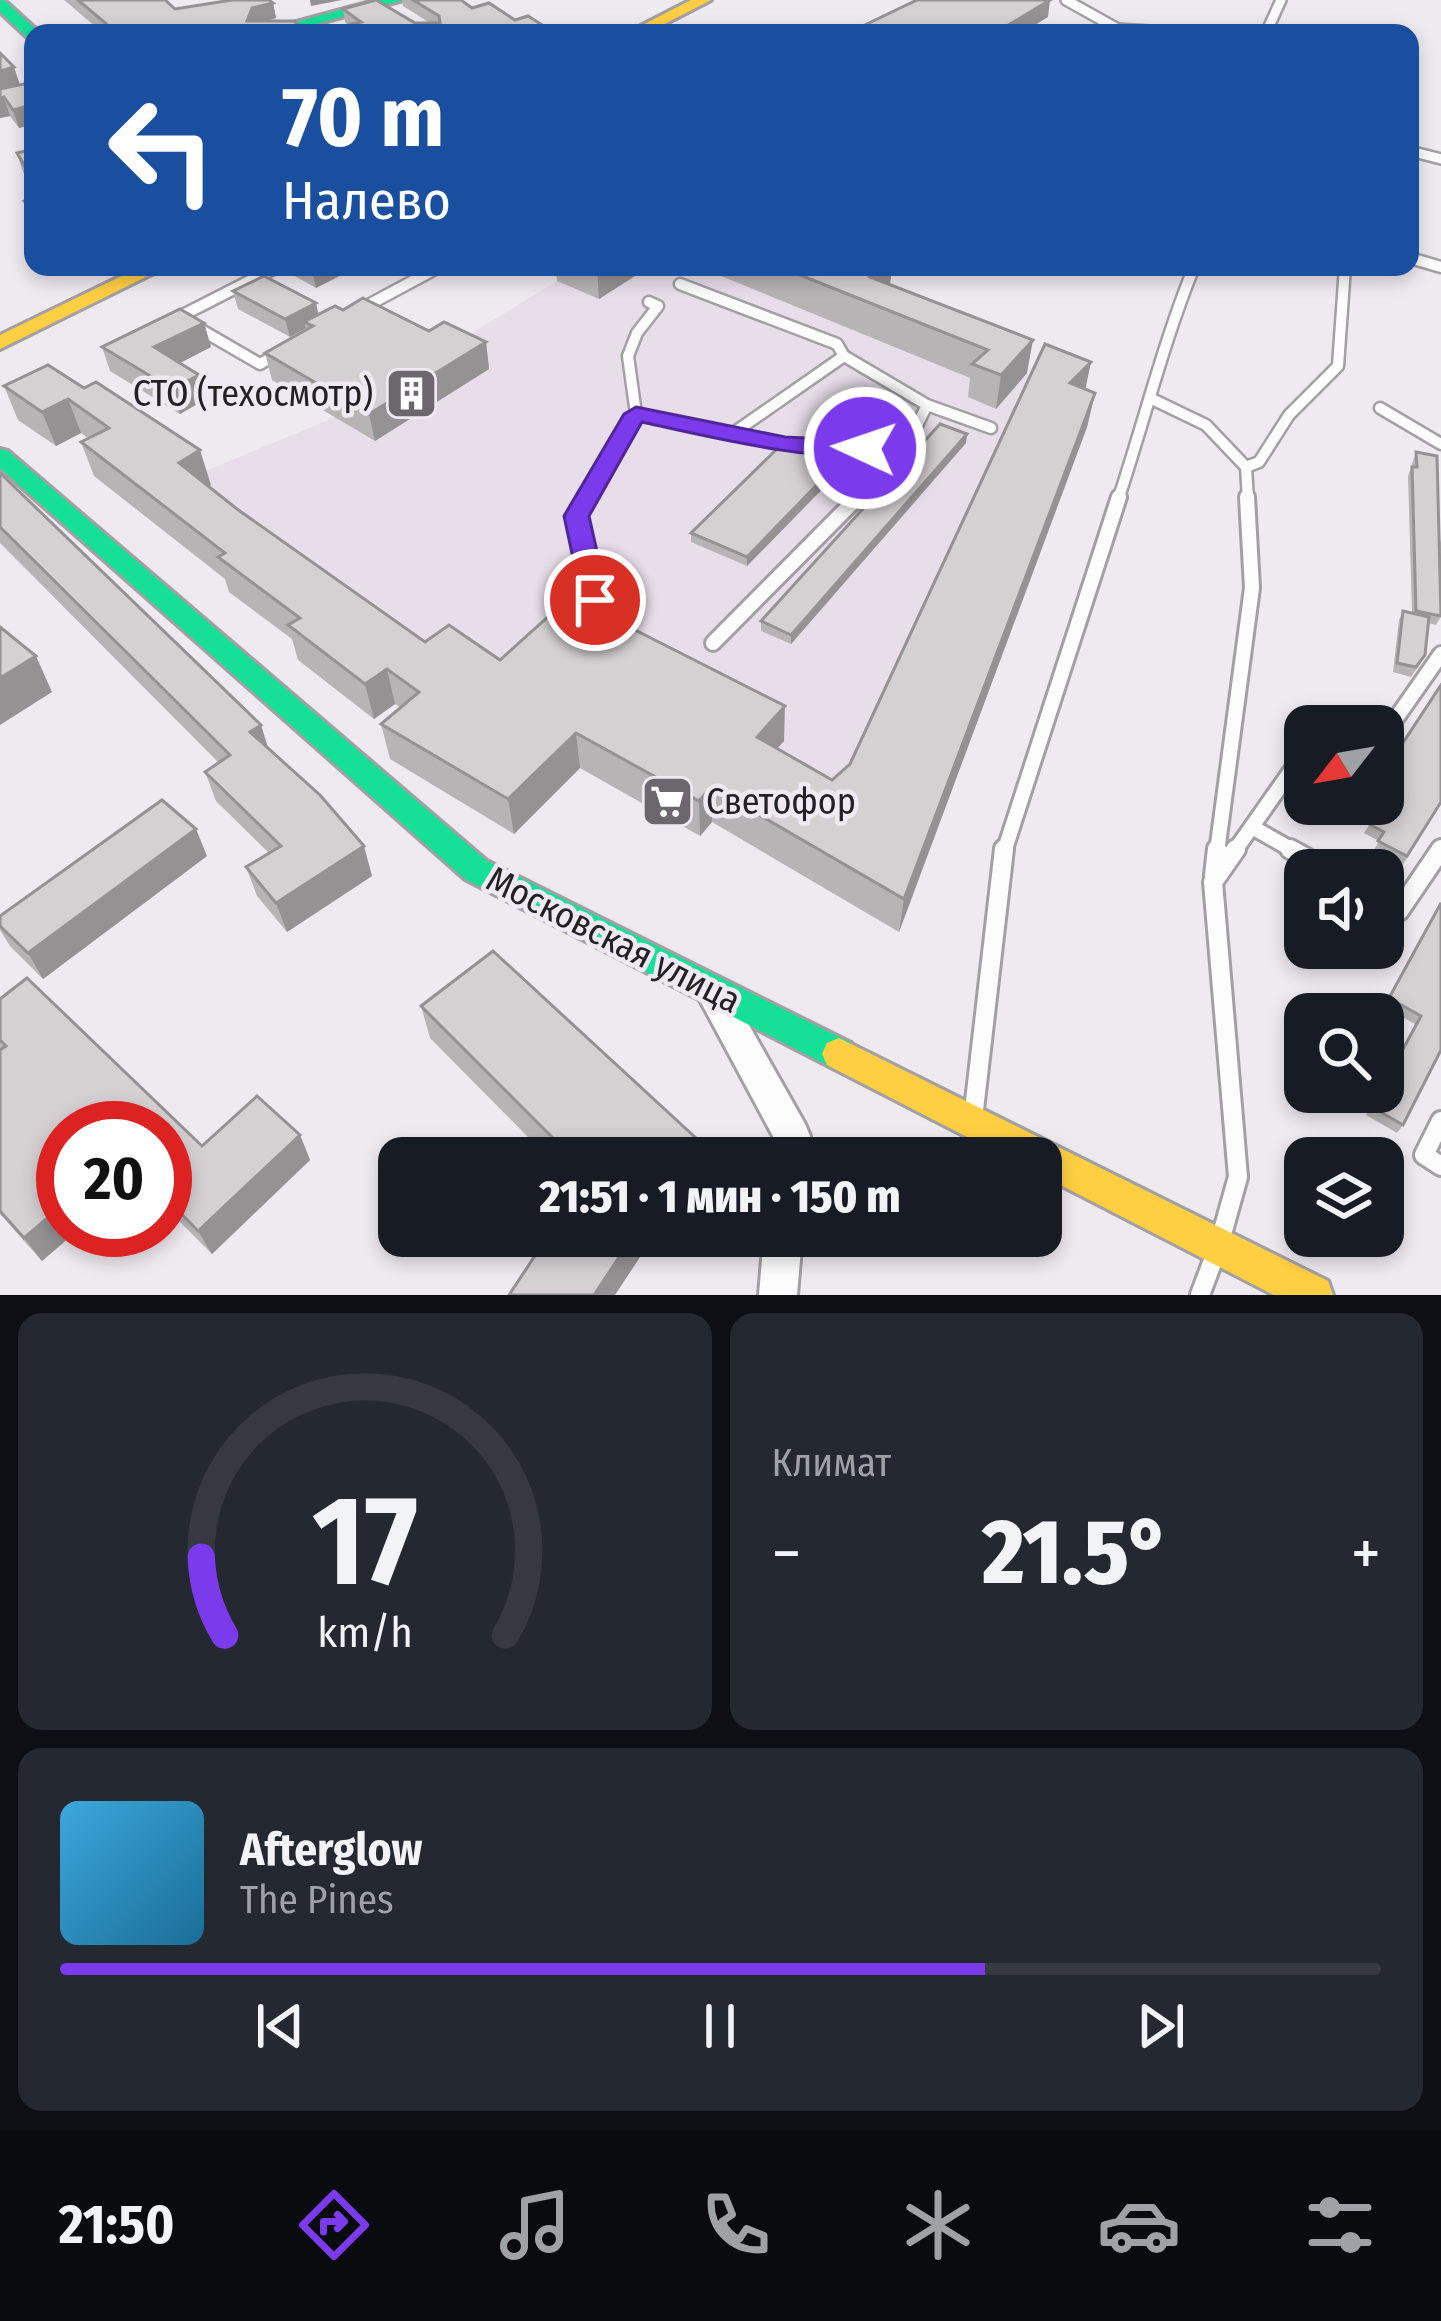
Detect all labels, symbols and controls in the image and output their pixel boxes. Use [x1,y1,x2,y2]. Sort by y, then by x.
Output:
text: 70 m [282,67,444,168]
icon: left [84,72,240,228]
text: Налево [282,169,451,233]
building icon: СТО (техосмотр) [384,365,440,421]
place label: СТО (техосмотр) [133,372,373,416]
position arrow [802,385,928,511]
pin [544,549,646,651]
icon: arrive [562,567,628,633]
north arrow [1284,705,1404,825]
map controls [1284,705,1404,1257]
supermarket icon: Светофор [639,773,695,829]
place label: Светофор [706,780,856,824]
button: sound [1284,849,1404,969]
street label: Московская улица [479,857,748,1023]
button: search [1284,993,1404,1113]
speed limit sign: 20 [36,1101,192,1257]
button: layers [1284,1137,1404,1257]
text: 21:51 · 1 мин · 150 m [539,1170,901,1224]
text: Климат [772,1440,891,1486]
text: 17 [312,1467,418,1617]
text: 21.5° [982,1499,1170,1607]
text: − [772,1514,801,1593]
text: + [1351,1514,1381,1593]
text: km/h [317,1606,413,1657]
text: Afterglow [240,1823,422,1877]
text: The Pines [240,1877,394,1923]
icon: previous [247,1993,313,2059]
icon: pause [687,1993,753,2059]
icon: next [1128,1993,1194,2059]
icon: directions [292,2183,376,2267]
icon: music [493,2183,577,2267]
icon: phone [694,2183,778,2267]
icon: climate [896,2183,980,2267]
icon: car [1097,2183,1181,2267]
icon: filters [1298,2183,1382,2267]
text: 21:50 [59,2193,174,2257]

